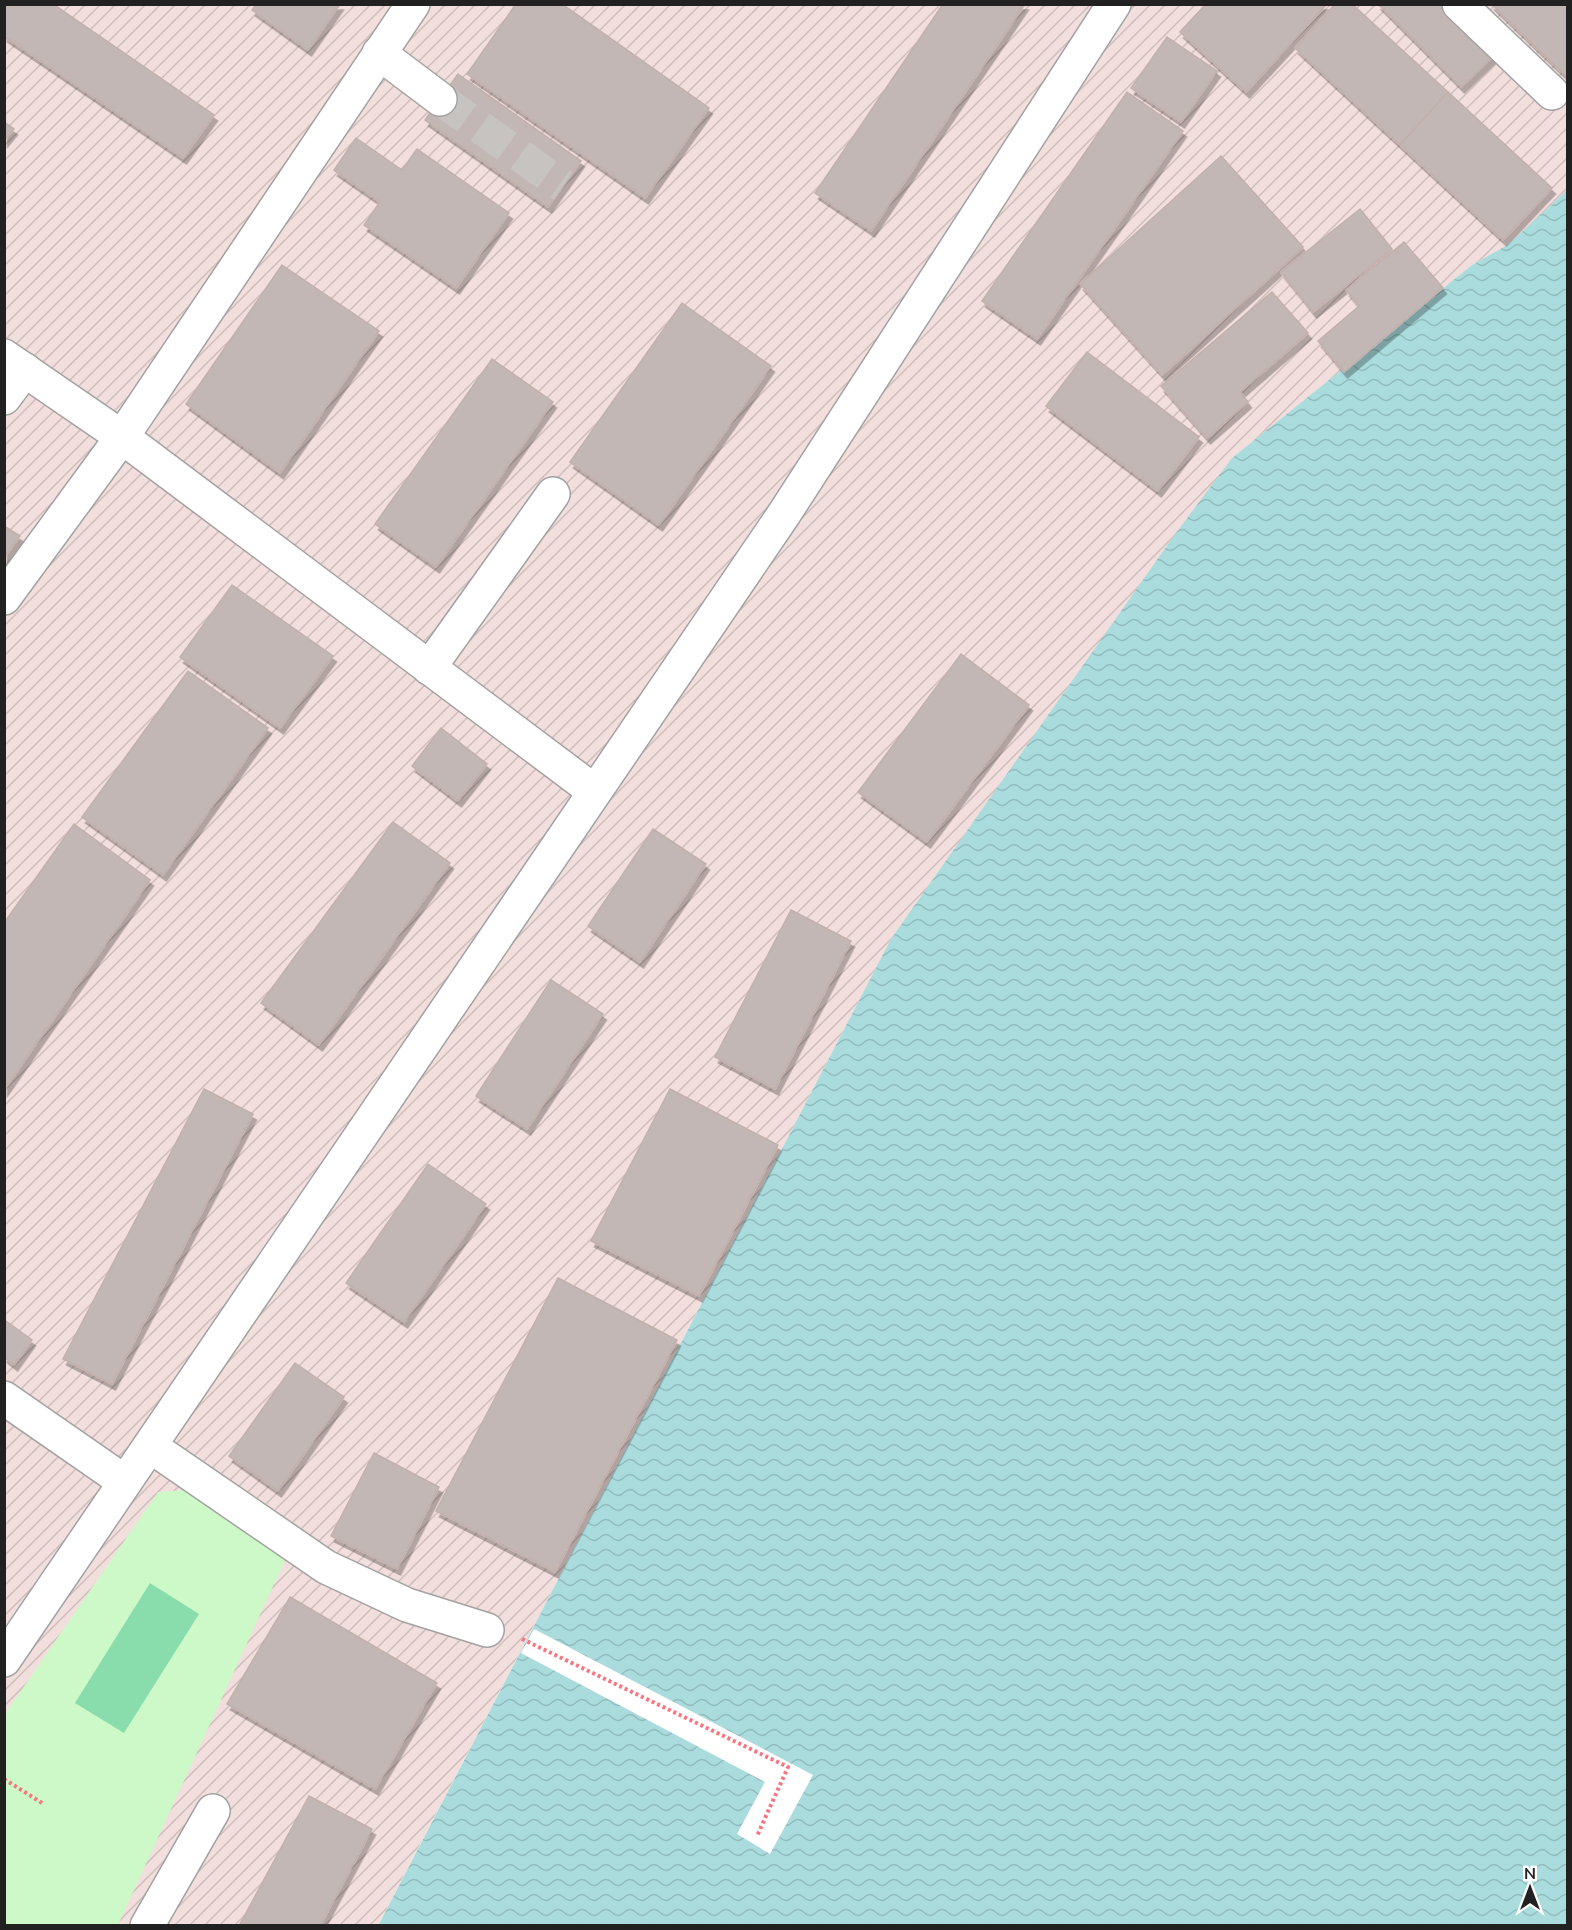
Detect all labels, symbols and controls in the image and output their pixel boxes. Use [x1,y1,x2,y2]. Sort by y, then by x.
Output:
north arrow [1500,1858,1560,1918]
text: N [1524,1863,1536,1885]

